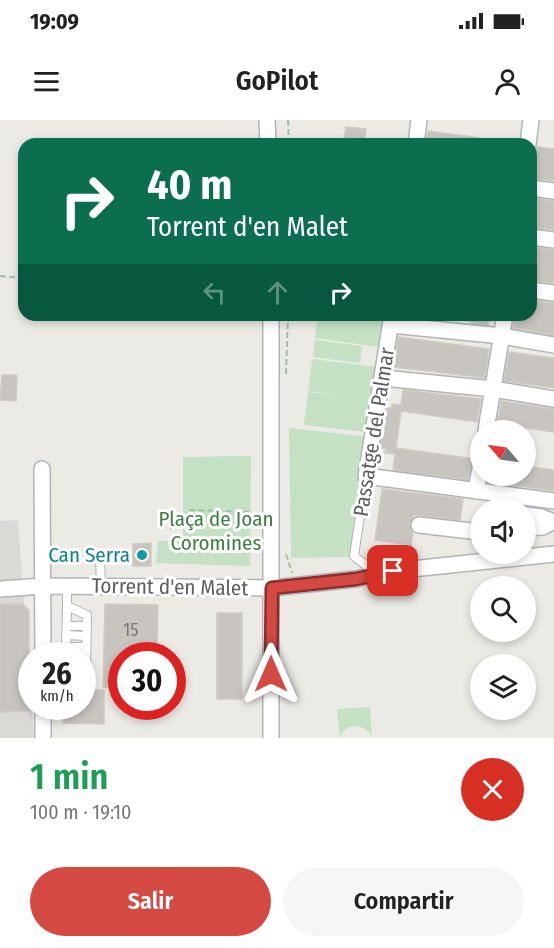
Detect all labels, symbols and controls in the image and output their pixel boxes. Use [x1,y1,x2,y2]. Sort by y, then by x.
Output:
text: 19:09 [30,8,79,35]
icon: menu [30,65,63,98]
text: GoPilot [236,65,318,97]
icon: person [491,65,524,98]
text: 40 m [147,160,232,210]
icon: right [48,162,126,240]
text: Torrent d'en Malet [147,211,348,243]
icon: left [198,276,231,309]
icon: ahead [261,276,294,309]
icon: right [324,276,357,309]
street label: Passatge del Palmar [348,345,400,518]
north arrow [470,420,536,486]
map controls [470,420,536,720]
button: sound [470,498,536,564]
park label: Plaça de Joan Coromines [158,506,274,556]
place label: Can Serra [48,542,130,568]
pin [367,545,418,596]
marker: Can Serra [135,548,149,562]
icon: arrive [376,554,409,587]
street label: Torrent d'en Malet [92,573,248,601]
button: search [470,576,536,642]
house number: 15 [123,619,139,641]
speed limit sign: 30 [108,642,186,720]
position arrow [239,642,303,706]
button: layers [470,654,536,720]
text: 26 [42,656,72,692]
text: km/h [40,687,74,705]
text: 1 min [30,755,108,799]
button: close [461,758,524,821]
text: 100 m · 19:10 [30,800,132,824]
button: Salir [30,867,271,936]
button: Compartir [283,867,524,936]

